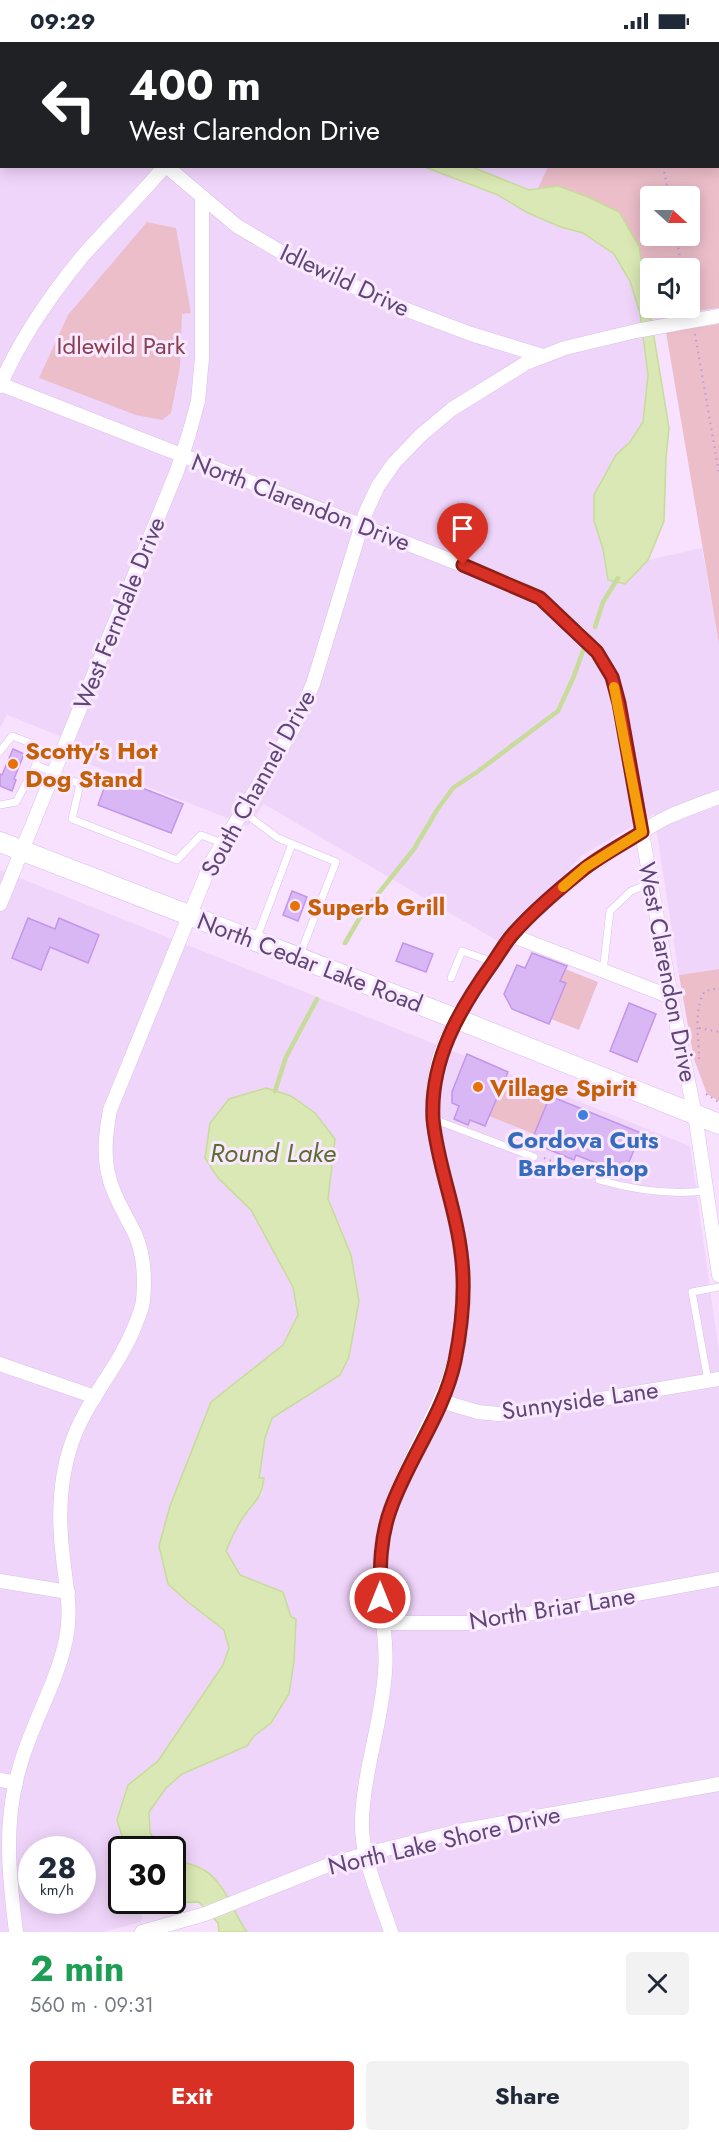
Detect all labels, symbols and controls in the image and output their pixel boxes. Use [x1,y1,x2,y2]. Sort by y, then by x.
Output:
text: 09:29 [30,5,96,37]
text: 400 m [129,55,261,116]
icon: left [30,66,108,144]
text: West Clarendon Drive [129,111,380,150]
north arrow [640,186,700,246]
map controls [640,186,700,318]
street label: Idlewild Drive [274,235,416,325]
button: sound [640,258,700,318]
park label: Idlewild Park [57,328,186,363]
street label: North Clarendon Drive [187,444,415,560]
pin [437,503,488,565]
street label: West Ferndale Drive [64,511,174,715]
icon: arrive [446,512,479,545]
street label: South Channel Drive [192,683,324,883]
place label: Scotty's Hot Dog Stand [25,733,158,796]
marker: Scotty's Hot Dog Stand [6,757,20,771]
street label: West Clarendon Drive [630,859,706,1085]
place label: Superb Grill [307,889,445,924]
marker: Superb Grill [288,899,302,913]
street label: North Cedar Lake Road [192,903,428,1021]
place label: Village Spirit [489,1070,637,1105]
marker: Village Spirit [471,1080,485,1094]
marker: Cordova Cuts Barbershop [576,1108,590,1122]
place label: Cordova Cuts Barbershop [507,1122,659,1185]
water label: Round Lake [210,1134,336,1172]
street label: Sunnyside Lane [499,1372,661,1428]
position arrow [348,1566,412,1630]
street label: North Briar Lane [466,1578,638,1638]
street label: North Lake Shore Drive [324,1796,564,1884]
speed limit sign: 30 [108,1836,186,1914]
text: 28 [38,1846,76,1889]
text: km/h [40,1879,74,1901]
text: 2 min [30,1942,125,1994]
button: close [626,1952,689,2015]
text: 560 m · 09:31 [30,1991,154,2020]
button: Exit [30,2061,354,2130]
button: Share [366,2061,689,2130]

